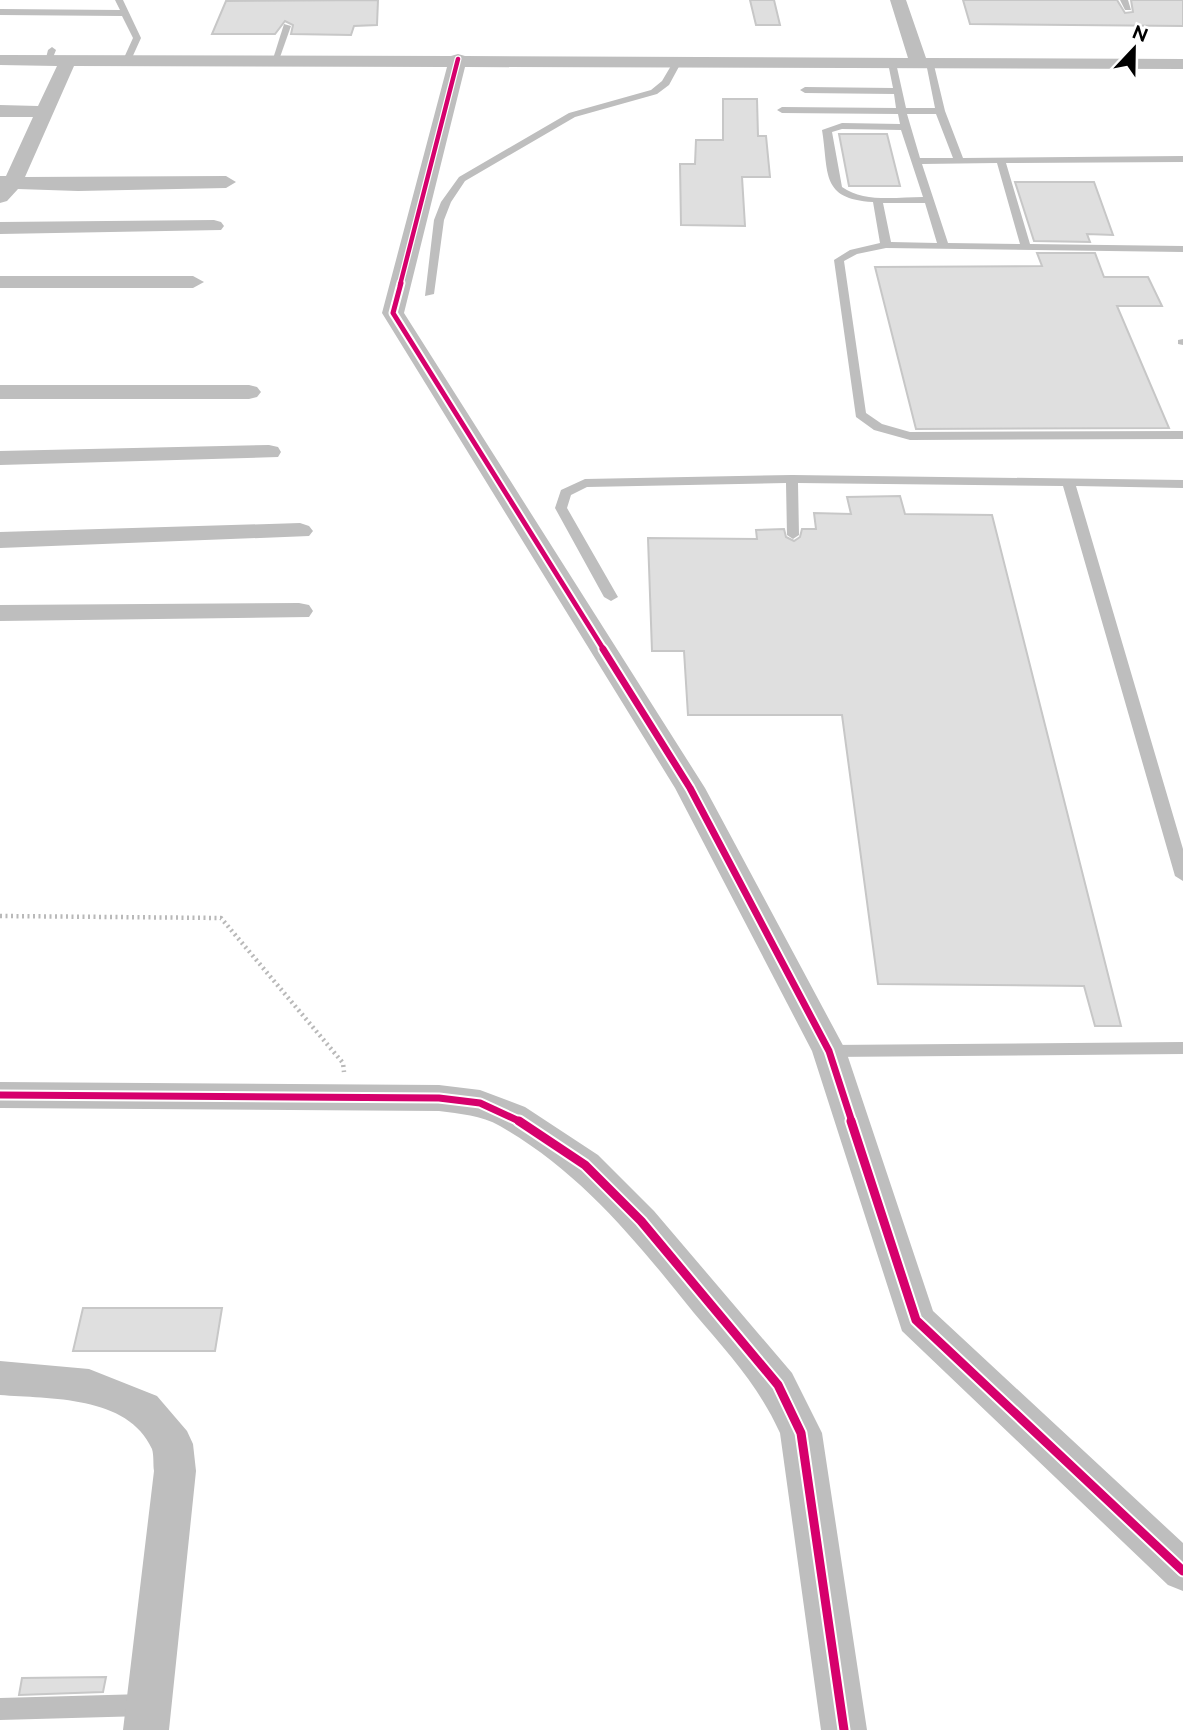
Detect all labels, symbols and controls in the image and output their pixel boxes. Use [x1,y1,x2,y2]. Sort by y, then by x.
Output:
north arrow [1099,14,1169,84]
text: N [1130,20,1151,46]

